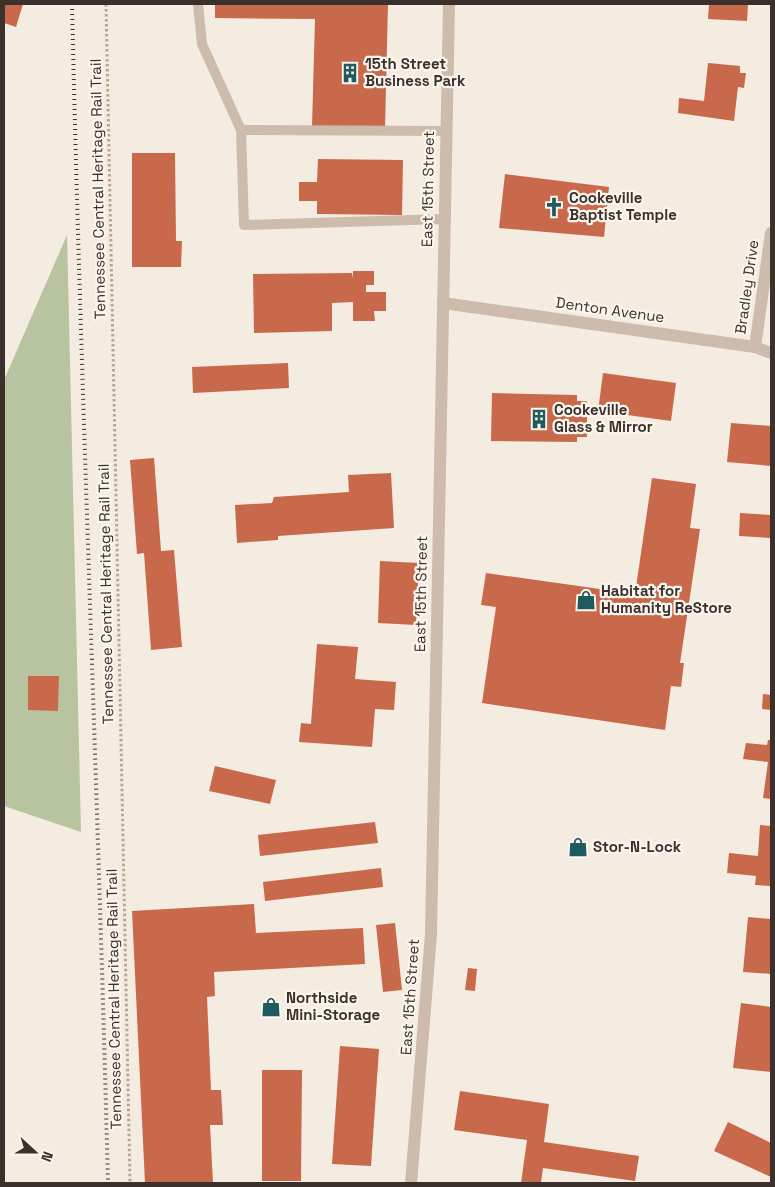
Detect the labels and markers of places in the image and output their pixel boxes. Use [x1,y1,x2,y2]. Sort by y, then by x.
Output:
place label: 15th Street Business Park [365,54,466,90]
building icon: 15th Street Business Park [339,62,361,84]
place label: Cookeville Baptist Temple [569,188,677,224]
church icon: Cookeville Baptist Temple [543,196,565,218]
place label: Cookeville Glass & Mirror [554,400,653,436]
building icon: Cookeville Glass & Mirror [528,408,550,430]
place label: Habitat for Humanity ReStore [601,581,732,617]
shop icon: Habitat for Humanity ReStore [575,589,597,611]
shop icon: Stor-N-Lock [567,836,589,858]
place label: Stor-N-Lock [593,837,682,856]
place label: Northside Mini-Storage [286,988,381,1024]
shop icon: Northside Mini-Storage [260,996,282,1018]

